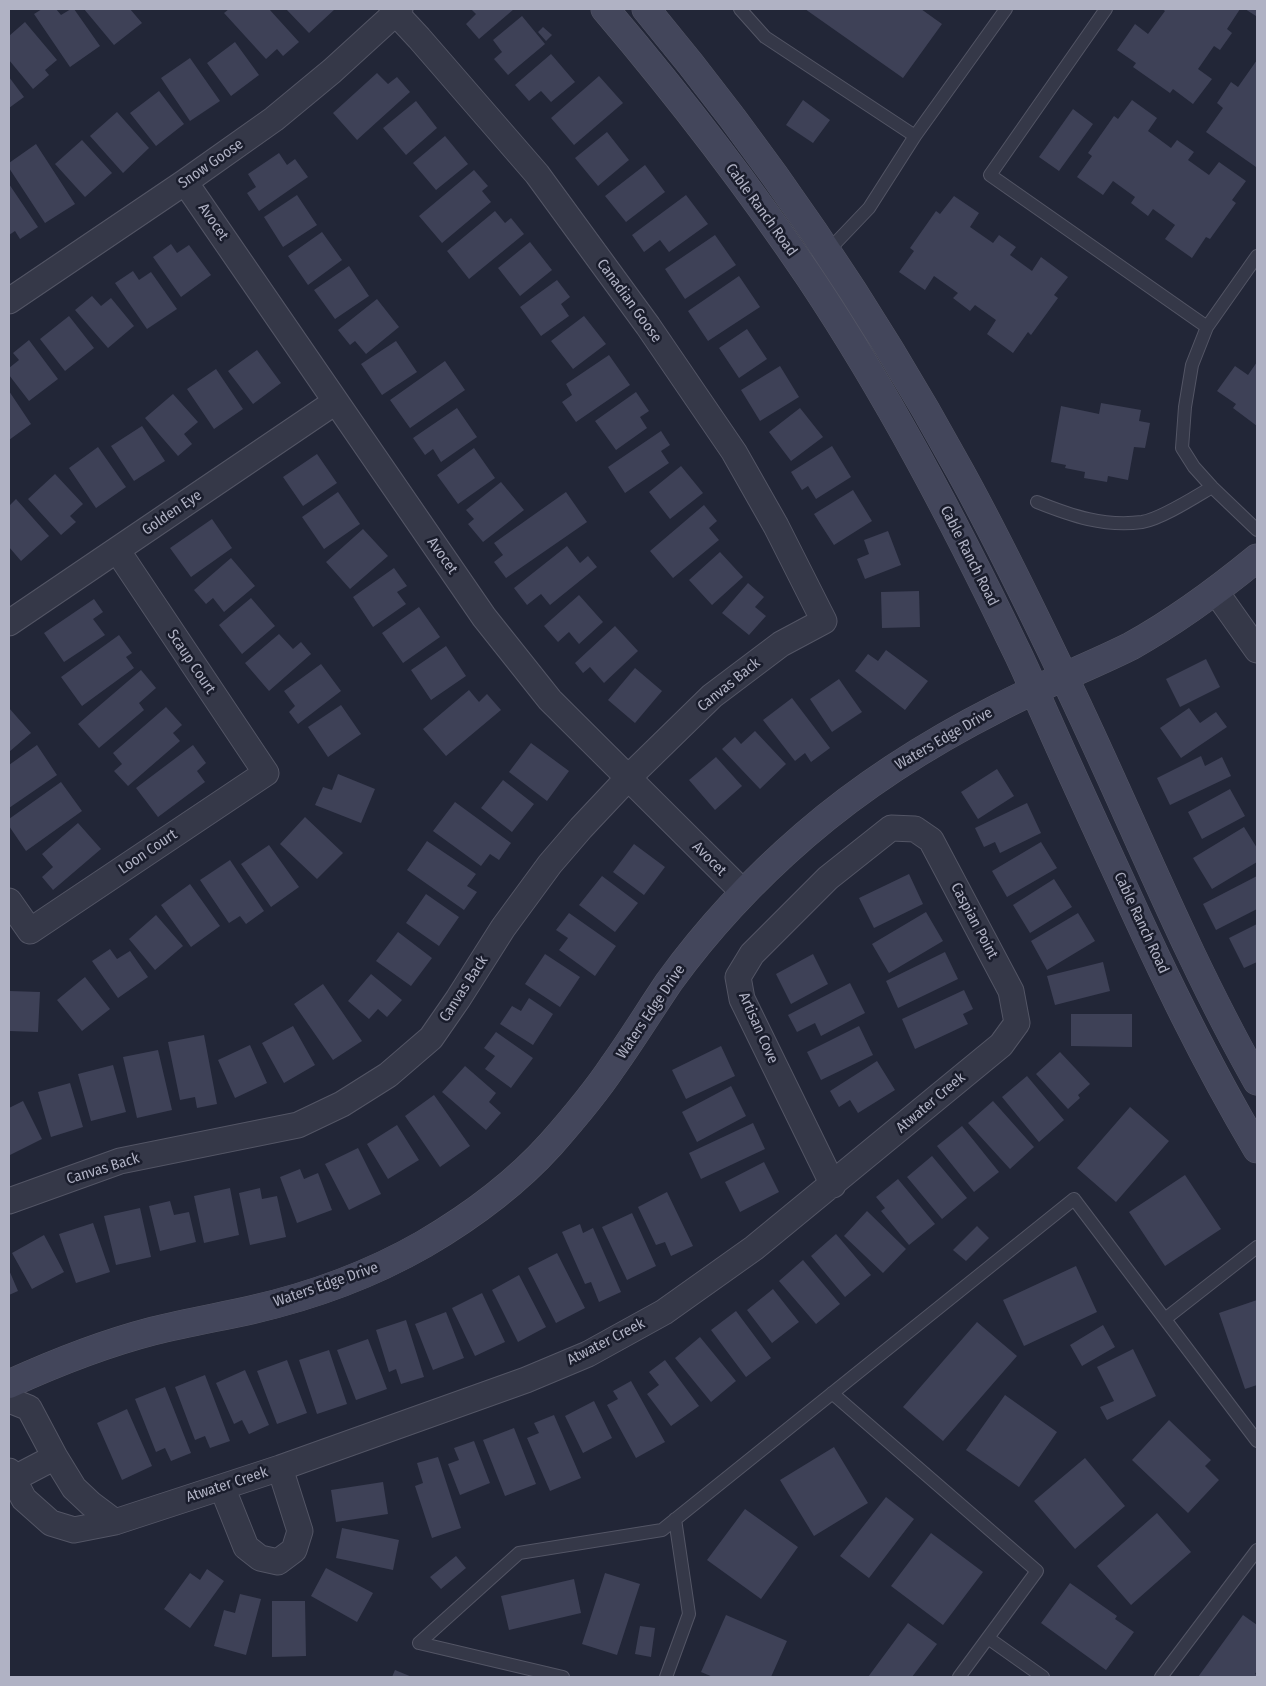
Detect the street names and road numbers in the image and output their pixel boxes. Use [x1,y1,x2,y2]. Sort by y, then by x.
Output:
street label: Snow Goose [175,135,247,193]
street label: Cable Ranch Road [721,160,801,260]
street label: Avocet [194,200,232,244]
street label: Canadian Goose [593,256,665,346]
street label: Golden Eye [139,487,205,539]
street label: Cable Ranch Road [936,503,1002,609]
street label: Avocet [423,534,461,578]
street label: Scaup Court [163,626,219,698]
street label: Canvas Back [694,654,764,716]
street label: Waters Edge Drive [892,704,996,774]
street label: Loon Court [115,826,181,878]
street label: Avocet [688,838,730,880]
street label: Cable Ranch Road [1110,869,1172,977]
street label: Caspian Point [946,880,1002,962]
street label: Canvas Back [436,953,492,1025]
street label: Waters Edge Drive [613,962,689,1062]
street label: Artisan Cove [734,990,782,1066]
street label: Atwater Creek [893,1069,969,1137]
street label: Canvas Back [64,1149,142,1189]
street label: Waters Edge Drive [271,1259,381,1311]
street label: Atwater Creek [564,1315,648,1369]
street label: Atwater Creek [184,1463,270,1507]

